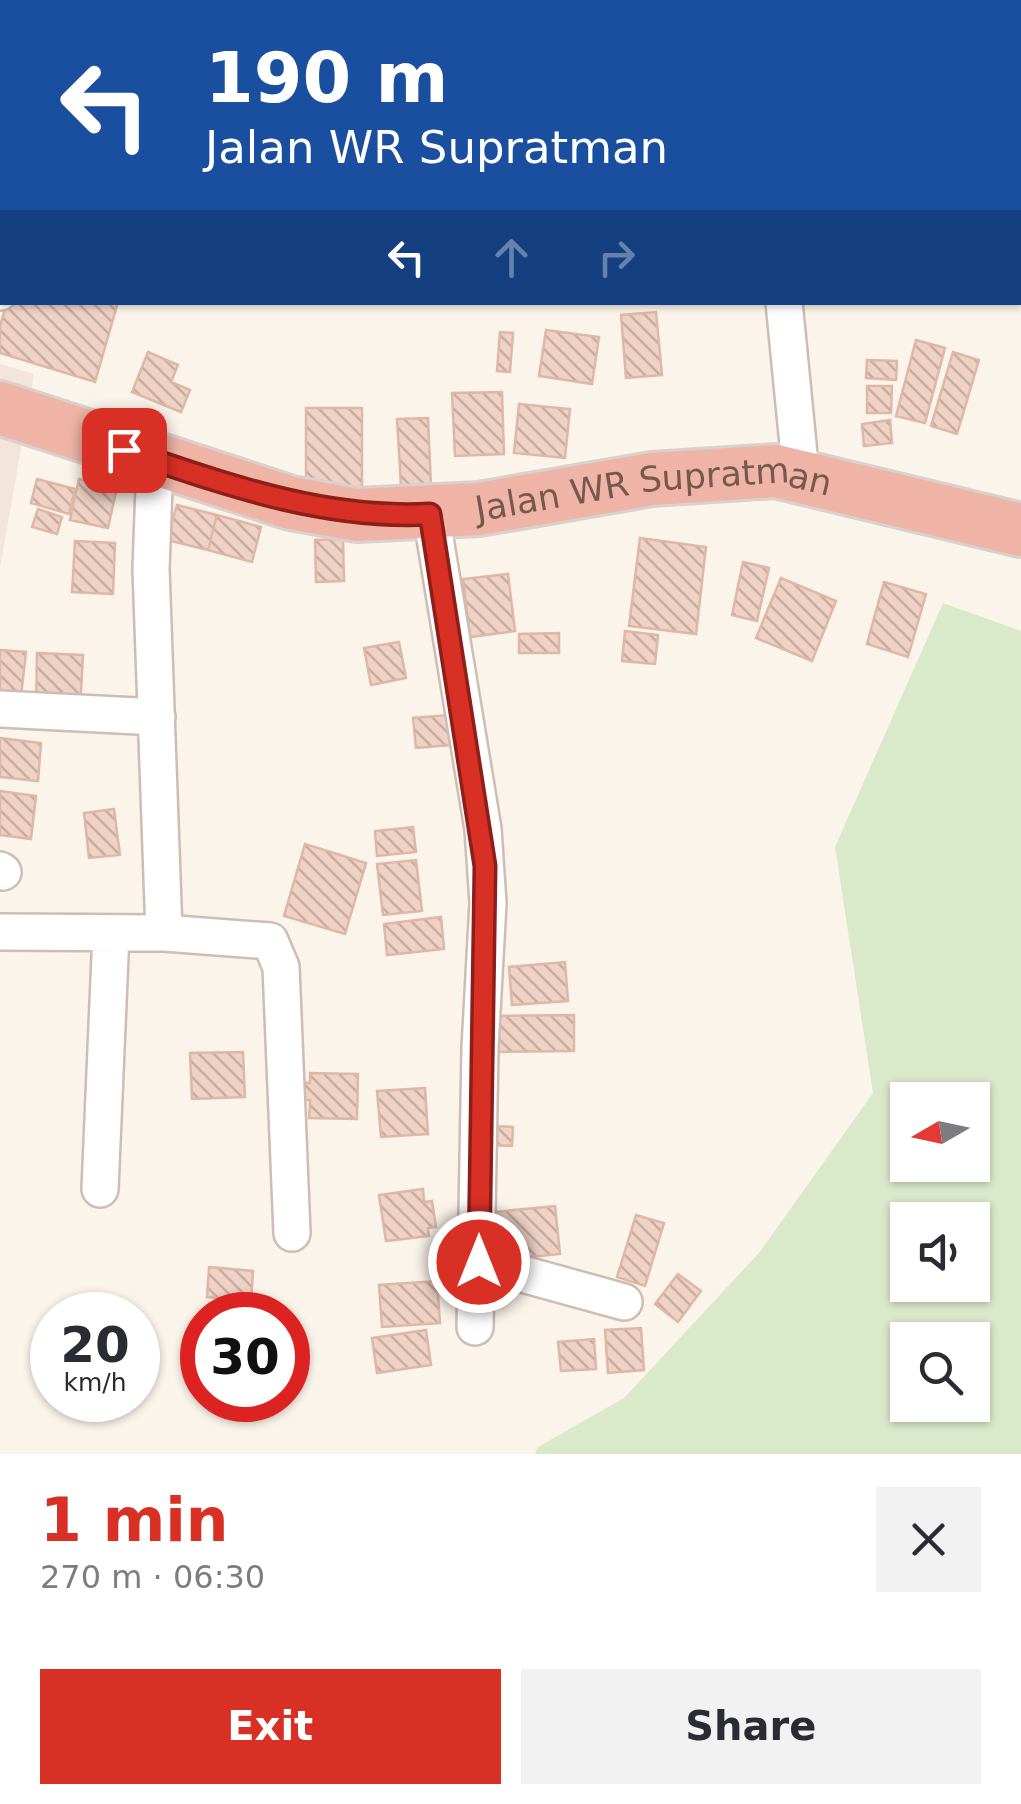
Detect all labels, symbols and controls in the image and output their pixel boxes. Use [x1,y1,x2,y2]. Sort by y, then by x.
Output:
text: 190 m [205,37,448,119]
icon: left [40,40,170,170]
text: Jalan WR Supratman [205,121,668,174]
icon: left [379,230,434,285]
icon: ahead [484,230,539,285]
icon: right [589,230,644,285]
pin [82,408,167,493]
icon: arrive [97,423,152,478]
street label: Jalan WR Supratman [470,450,836,530]
north arrow [890,1082,990,1182]
map controls [890,1082,990,1422]
button: sound [890,1202,990,1302]
position arrow [427,1210,531,1314]
speed limit sign: 30 [180,1292,310,1422]
text: 20 [60,1316,130,1374]
button: search [890,1322,990,1422]
text: km/h [63,1368,127,1397]
text: 1 min [40,1485,228,1555]
button: close [876,1487,981,1592]
text: 270 m · 06:30 [40,1558,265,1596]
button: Exit [40,1669,501,1784]
button: Share [521,1669,981,1784]

